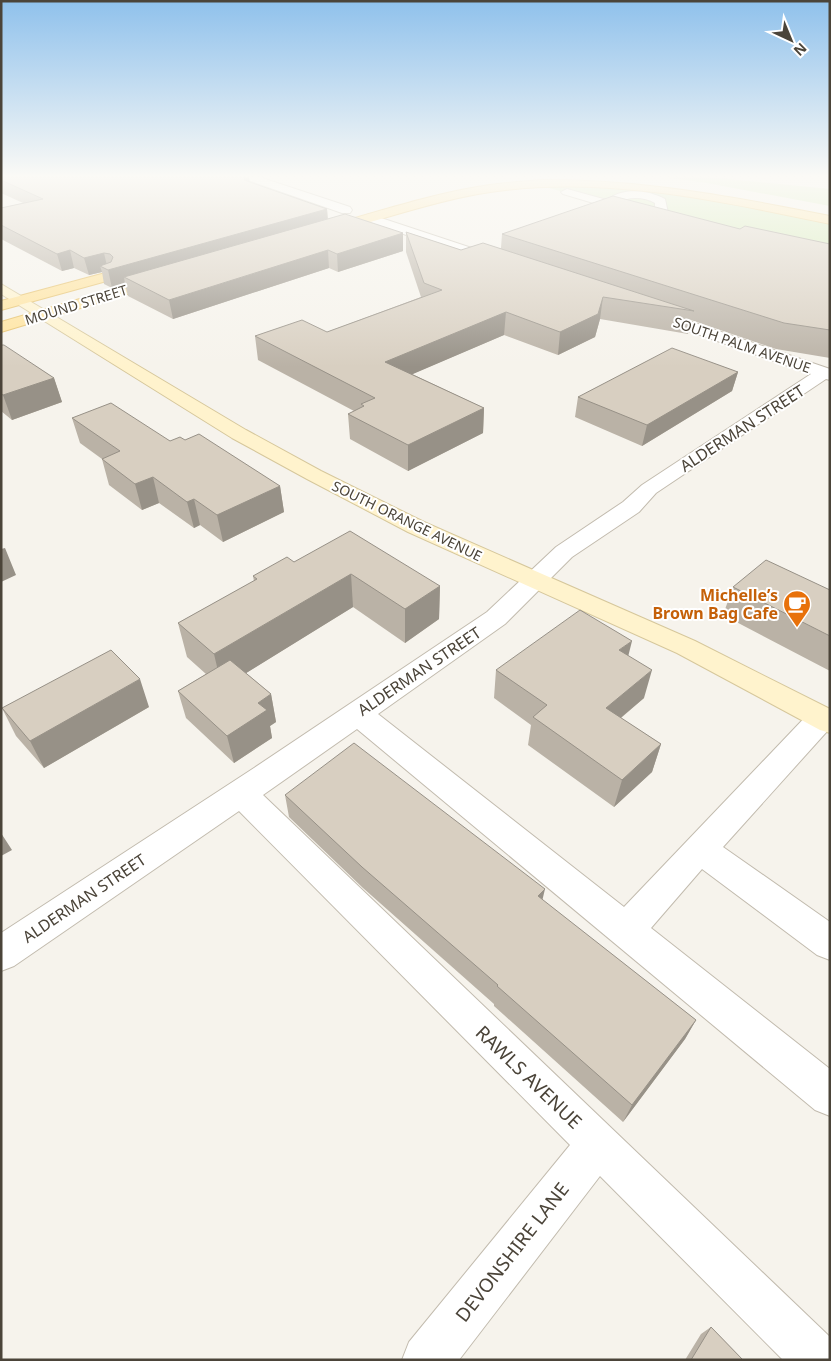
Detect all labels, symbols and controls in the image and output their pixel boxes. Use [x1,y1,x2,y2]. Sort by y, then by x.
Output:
north arrow [766,15,816,65]
text: N [790,39,811,61]
street label: MOUND STREET [22,280,129,329]
street label: SOUTH PALM AVENUE [671,312,813,377]
street label: ALDERMAN STREET [675,379,809,477]
street label: SOUTH ORANGE AVENUE [329,476,485,565]
place label: Michelle’s Brown Bag Cafe [652,584,778,624]
cafe icon: Michelle’s Brown Bag Cafe [782,589,812,628]
street label: ALDERMAN STREET [353,621,485,721]
street label: ALDERMAN STREET [18,848,150,948]
street label: RAWLS AVENUE [470,1020,588,1134]
street label: DEVONSHIRE LANE [449,1177,575,1327]

